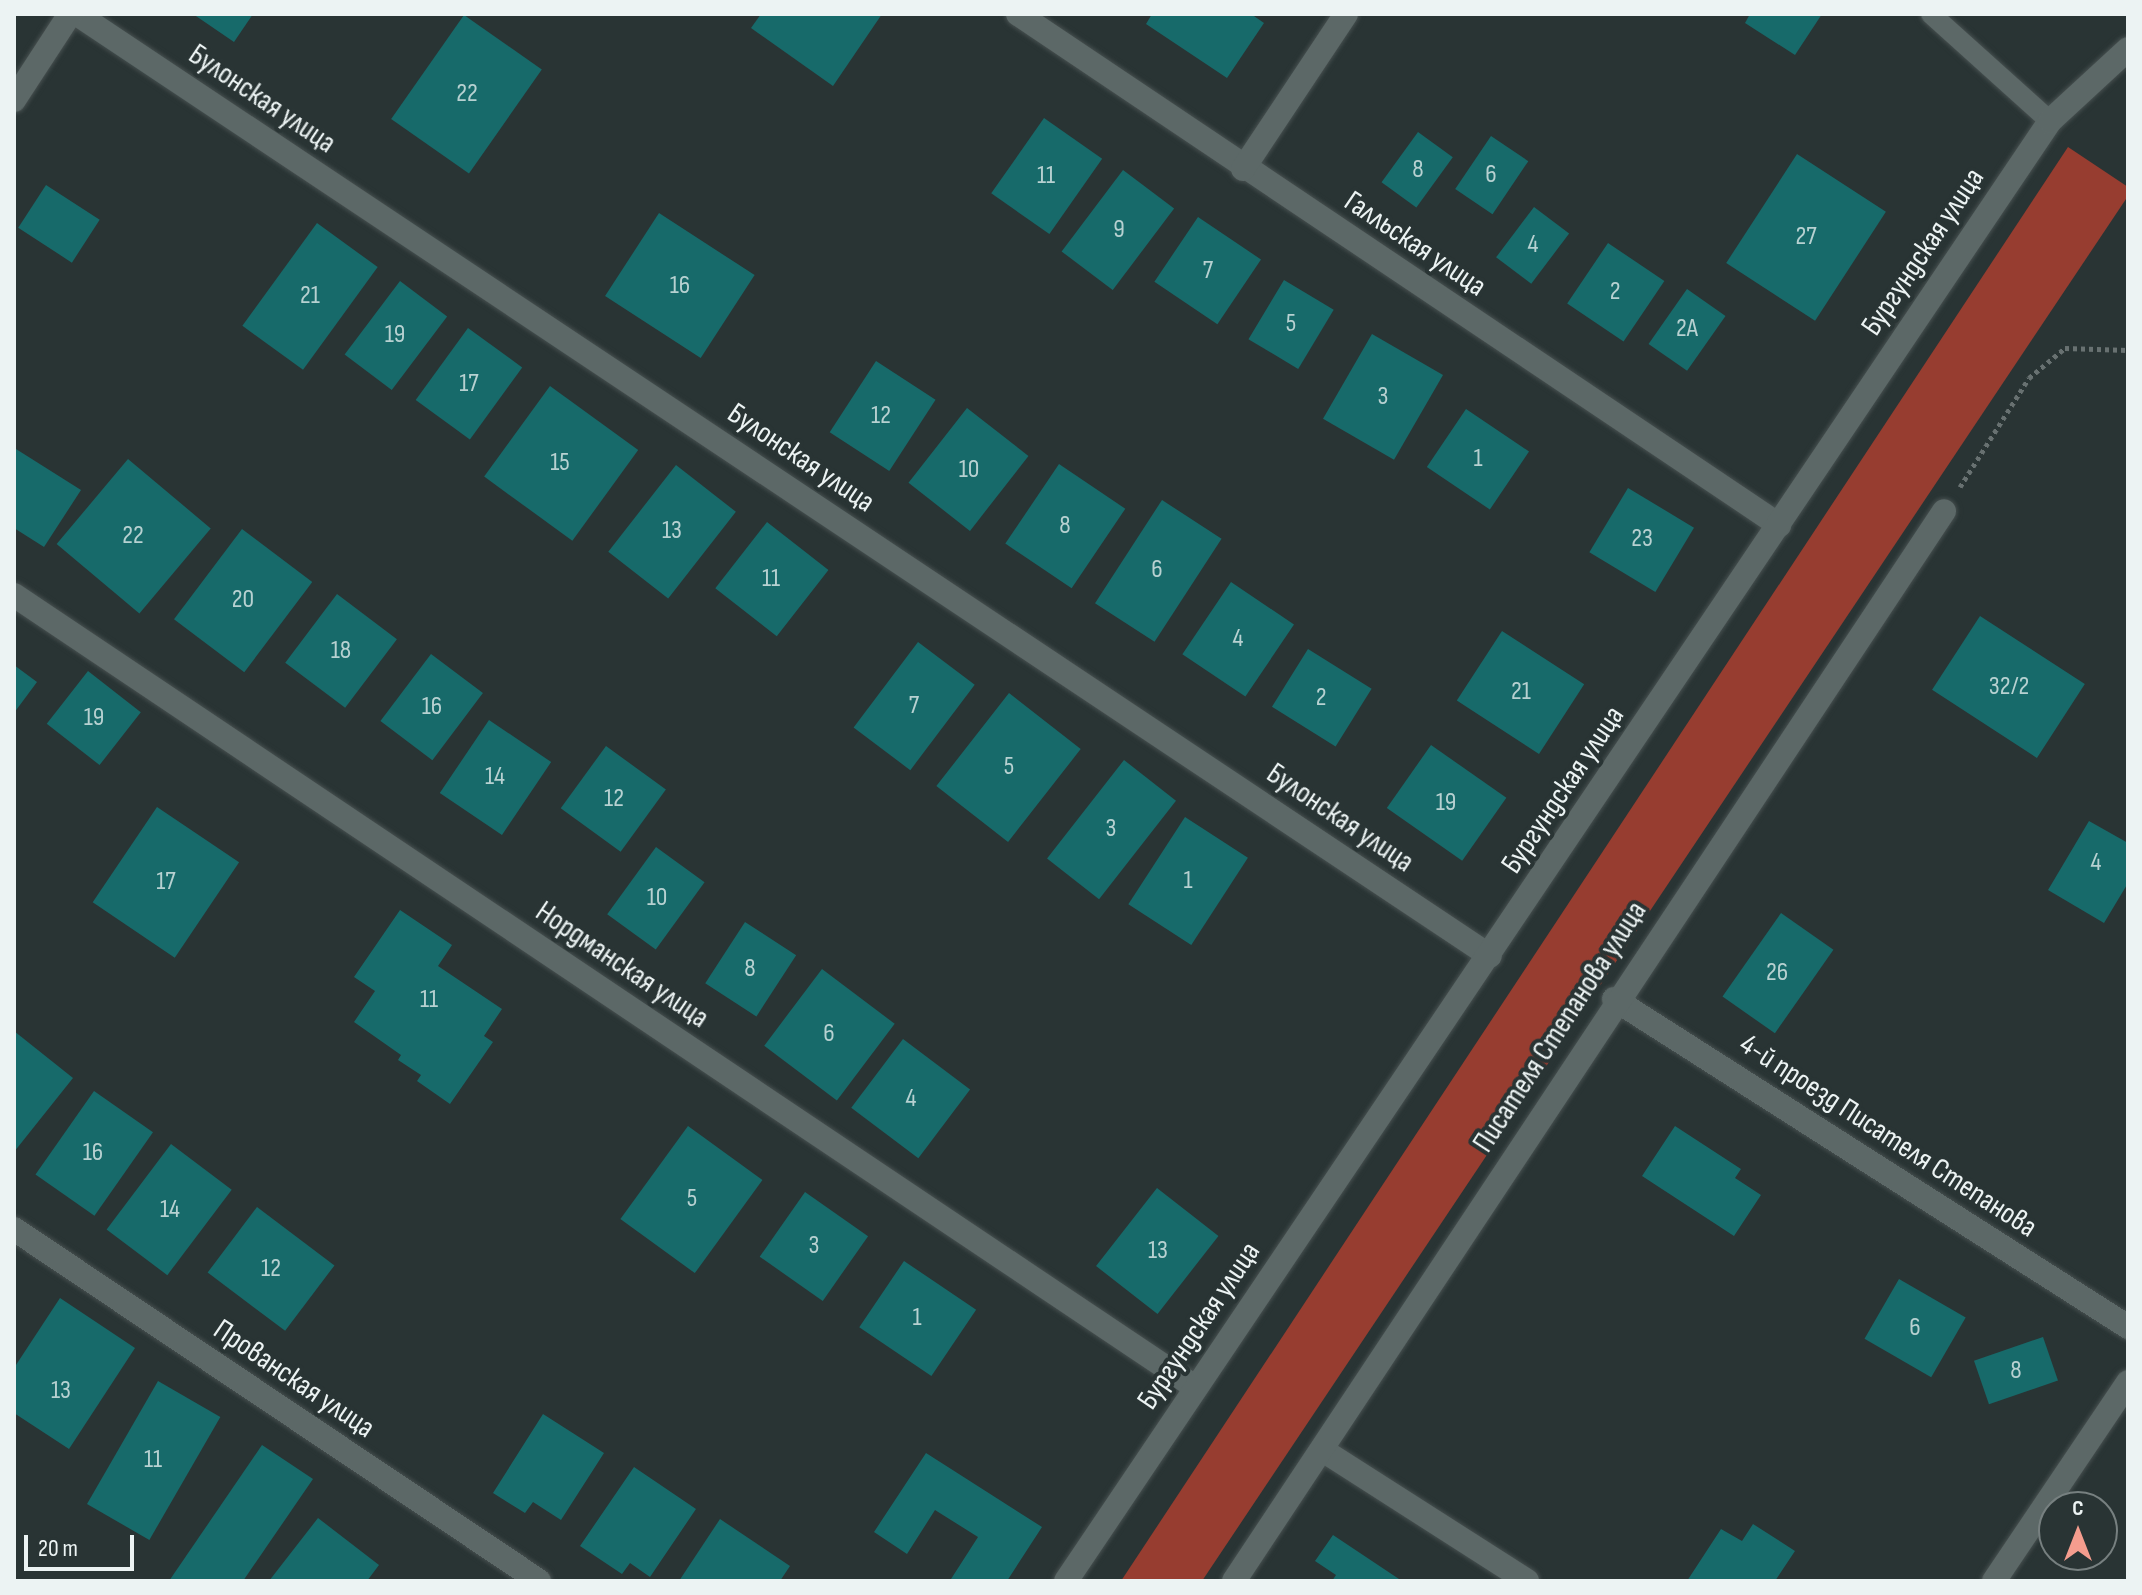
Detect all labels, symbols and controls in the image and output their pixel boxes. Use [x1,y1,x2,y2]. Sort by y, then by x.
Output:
street label: Булонская улица [182,37,342,161]
house number: 22 [456,78,478,110]
house number: 8 [1412,154,1424,186]
house number: 6 [1485,159,1497,191]
house number: 11 [1037,160,1055,192]
street label: Бургундская улица [1854,161,1992,343]
street label: Галльская улица [1337,183,1493,305]
house number: 9 [1113,214,1125,246]
house number: 27 [1795,221,1817,253]
house number: 4 [1528,229,1538,261]
house number: 7 [1203,255,1213,287]
house number: 16 [670,270,690,302]
house number: 2 [1610,276,1620,308]
house number: 21 [300,280,320,312]
house number: 5 [1286,308,1296,340]
house number: 2А [1676,313,1698,345]
house number: 19 [385,319,405,351]
house number: 17 [459,368,479,400]
house number: 3 [1378,381,1388,413]
street label: Булонская улица [721,396,881,520]
house number: 12 [871,400,891,432]
house number: 1 [1473,443,1483,475]
house number: 15 [550,447,570,479]
house number: 10 [959,454,979,486]
house number: 8 [1059,510,1071,542]
house number: 13 [662,515,682,547]
house number: 22 [122,520,144,552]
house number: 23 [1631,523,1653,555]
house number: 6 [1151,554,1163,586]
house number: 11 [762,563,780,595]
house number: 20 [232,584,254,616]
house number: 4 [1233,623,1243,655]
house number: 18 [331,635,351,667]
house number: 32/2 [1989,671,2029,703]
house number: 21 [1511,676,1531,708]
house number: 2 [1316,682,1326,714]
house number: 7 [909,690,919,722]
house number: 16 [422,691,442,723]
street label: Бургундская улица [1494,699,1632,881]
house number: 19 [84,702,104,734]
house number: 5 [1004,751,1014,783]
street label: Булонская улица [1260,756,1420,880]
house number: 14 [485,761,505,793]
house number: 12 [604,783,624,815]
house number: 19 [1436,787,1456,819]
house number: 3 [1106,813,1116,845]
house number: 4 [2091,847,2101,879]
house number: 1 [1183,865,1193,897]
house number: 17 [156,866,176,898]
house number: 10 [647,882,667,914]
street label: Нордманская улица [529,894,715,1036]
street label: Писателя Степанова улица [1465,895,1655,1159]
house number: 8 [744,953,756,985]
house number: 26 [1766,957,1788,989]
house number: 11 [420,984,438,1016]
house number: 6 [823,1018,835,1050]
street label: 4-й проезд Писателя Степанова [1733,1026,2043,1246]
house number: 4 [906,1083,916,1115]
house number: 16 [83,1137,103,1169]
house number: 5 [687,1183,697,1215]
house number: 14 [160,1194,180,1226]
house number: 3 [809,1230,819,1262]
street label: Бургундская улица [1130,1235,1268,1417]
house number: 13 [1148,1235,1168,1267]
house number: 12 [261,1253,281,1285]
house number: 1 [912,1302,922,1334]
street label: Прованская улица [207,1312,381,1446]
house number: 6 [1909,1312,1921,1344]
house number: 8 [2010,1355,2022,1387]
house number: 13 [51,1375,71,1407]
house number: 11 [144,1444,162,1476]
north arrow [2038,1491,2118,1571]
text: С [2072,1495,2084,1522]
scale bar [28,1519,138,1569]
text: 20 m [38,1534,78,1563]

